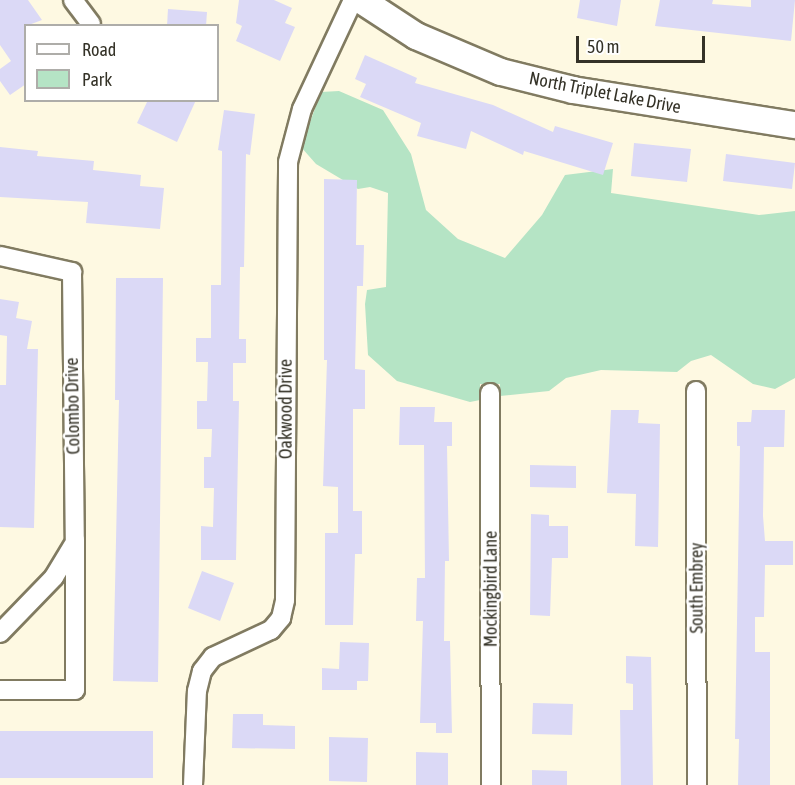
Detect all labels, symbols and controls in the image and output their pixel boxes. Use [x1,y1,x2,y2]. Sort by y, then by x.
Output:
legend [24,24,219,102]
scale bar [579,24,708,62]
text: 50 m [587,36,619,57]
text: Road [82,39,116,60]
street label: North Triplet Lake Drive [527,68,683,118]
text: Park [82,69,112,90]
street label: Colombo Drive [61,357,85,455]
street label: Oakwood Drive [275,359,297,459]
street label: Mockingbird Lane [480,531,502,647]
street label: South Embrey [686,543,708,633]

